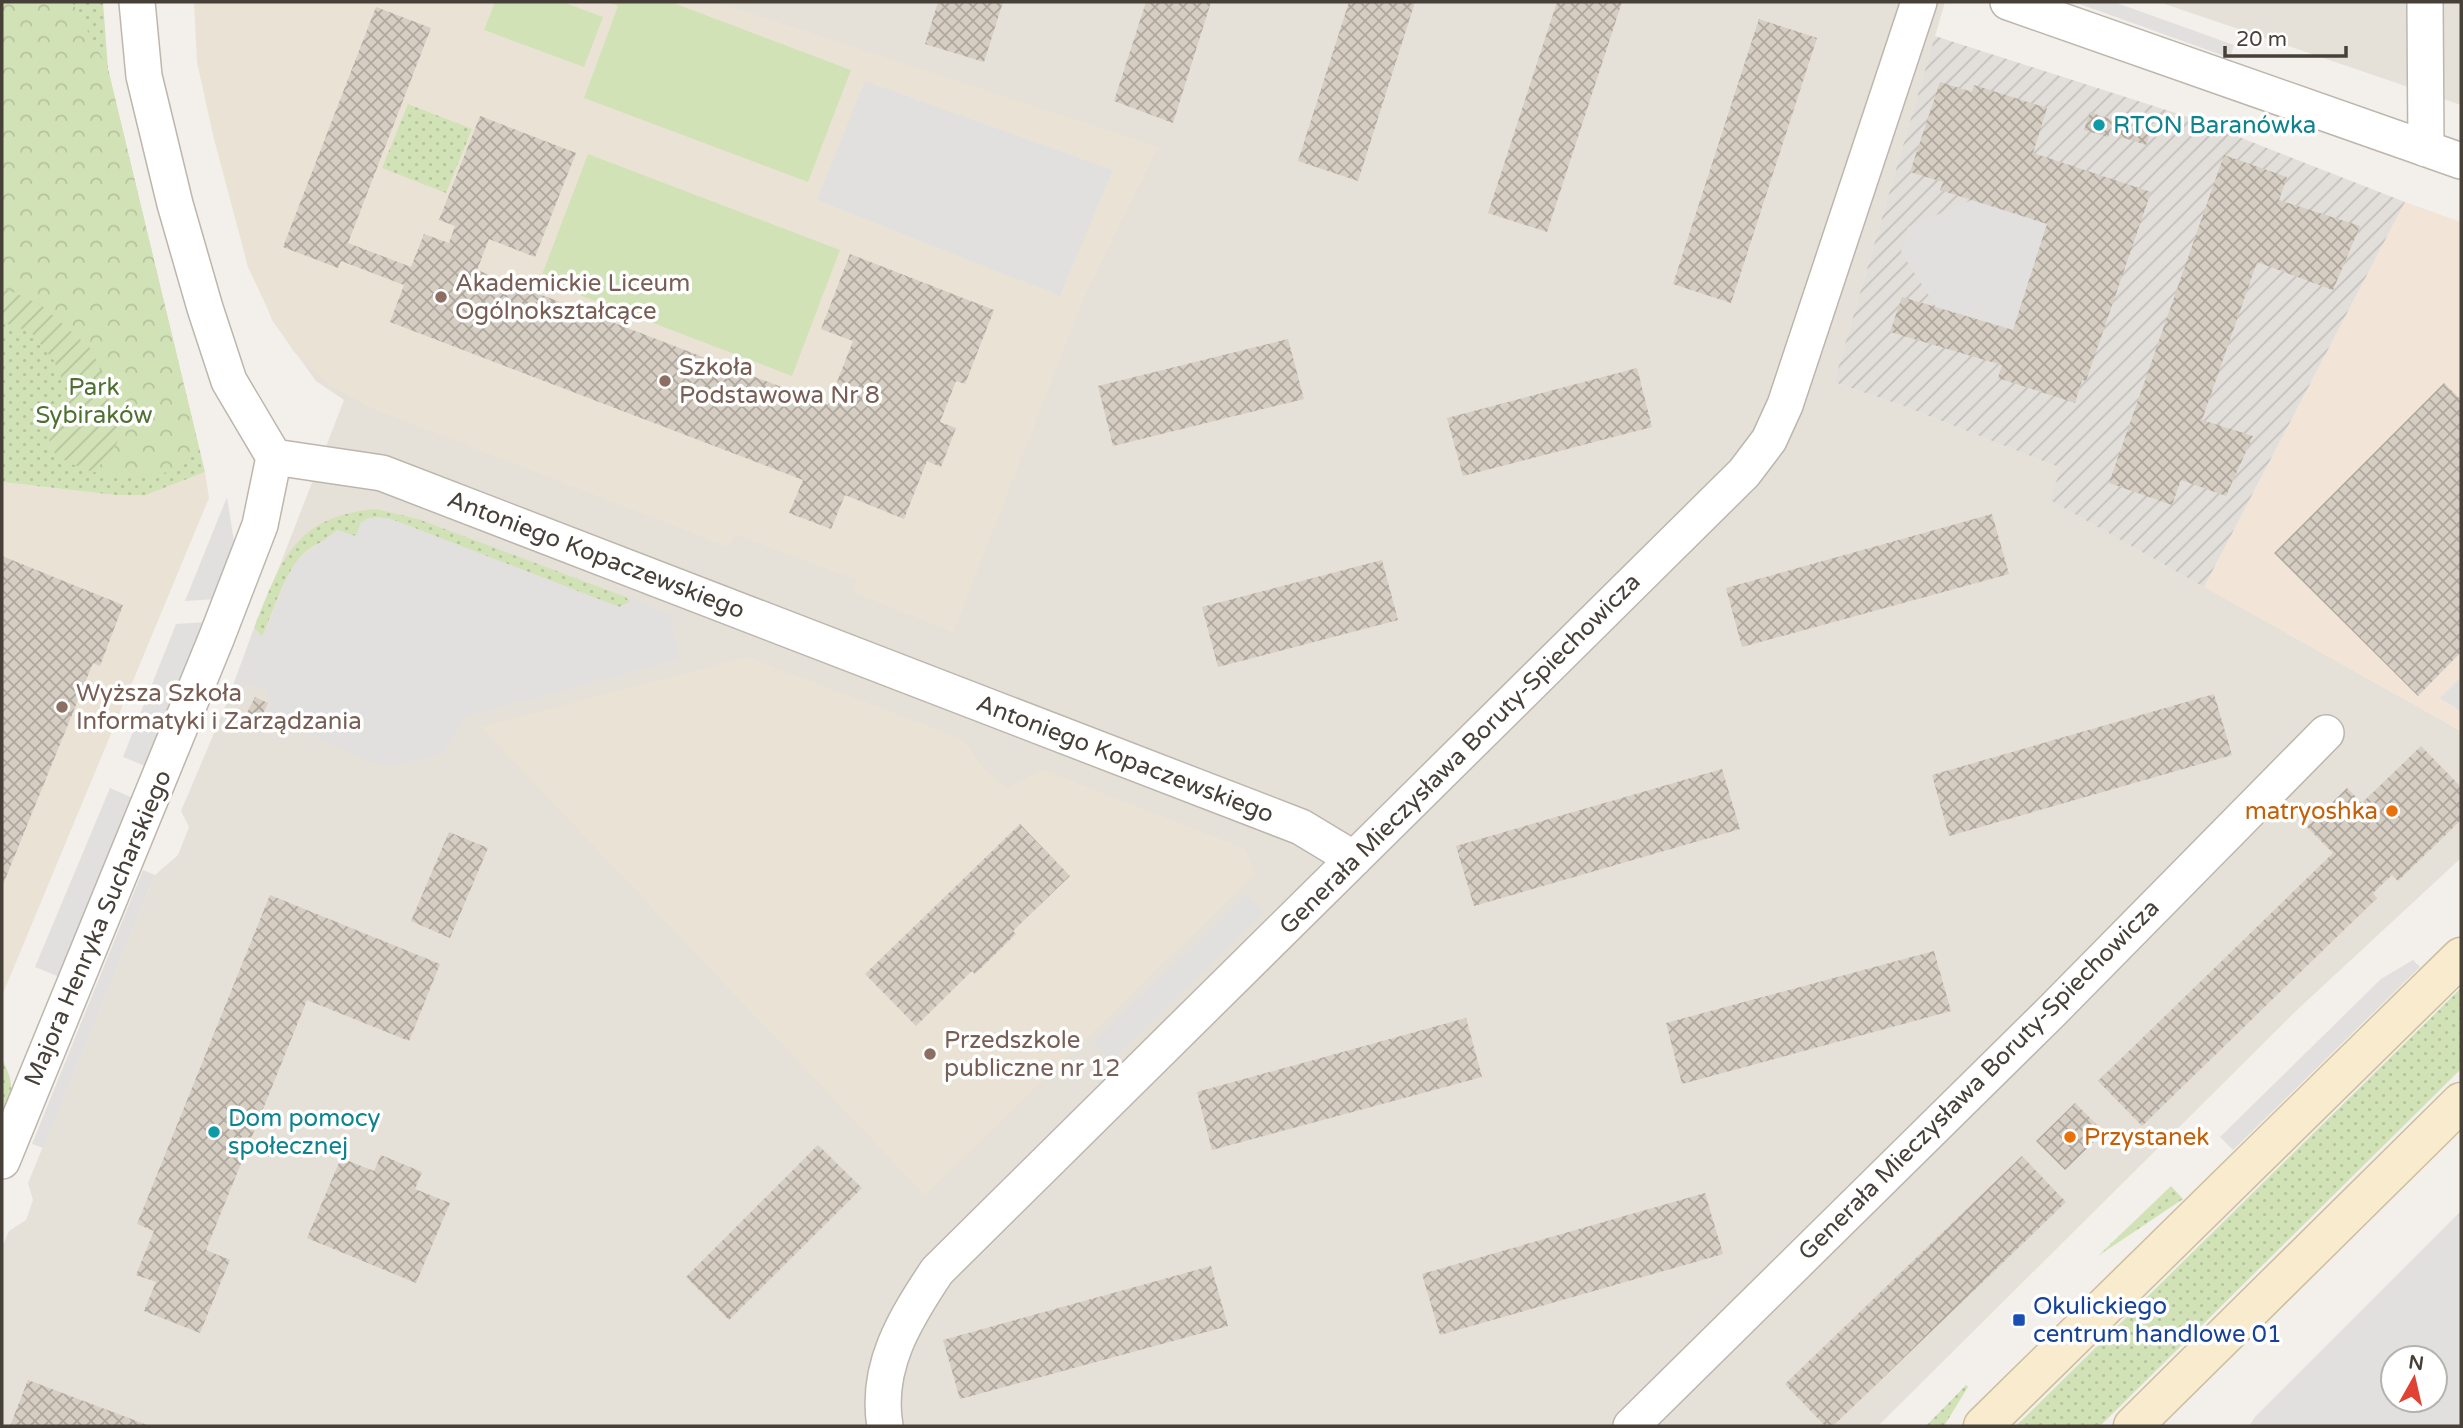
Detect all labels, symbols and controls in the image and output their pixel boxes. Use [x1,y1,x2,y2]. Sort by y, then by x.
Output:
scale bar [2225,14,2346,58]
text: 20 m [2236,27,2287,52]
place label: RTON Baranówka [2113,111,2316,140]
marker: RTON Baranówka [2091,117,2107,133]
place label: Akademickie Liceum Ogólnokształcące [455,269,690,326]
marker: Akademickie Liceum Ogólnokształcące [433,289,449,305]
place label: Szkoła Podstawowa Nr 8 [679,353,880,410]
park label: Park Sybiraków [36,373,153,430]
marker: Szkoła Podstawowa Nr 8 [657,373,673,389]
street label: Antoniego Kopaczewskiego [443,485,749,625]
street label: Generała Mieczysława Boruty-Spiechowicza [1273,567,1647,941]
place label: Wyższa Szkoła Informatyki i Zarządzania [76,679,362,736]
street label: Antoniego Kopaczewskiego [972,689,1278,829]
marker: Wyższa Szkoła Informatyki i Zarządzania [54,699,70,715]
street label: Majora Henryka Sucharskiego [18,766,178,1090]
place label: matryoshka [2245,797,2378,826]
marker: matryoshka [2384,803,2400,819]
street label: Generała Mieczysława Boruty-Spiechowicza [1792,893,2166,1267]
place label: Przedszkole publiczne nr 12 [944,1026,1120,1083]
marker: Przedszkole publiczne nr 12 [922,1046,938,1062]
place label: Dom pomocy społecznej [228,1104,381,1161]
place label: Przystanek [2084,1123,2209,1152]
marker: Dom pomocy społecznej [206,1124,222,1140]
marker: Przystanek [2062,1129,2078,1145]
place label: Okulickiego centrum handlowe 01 [2033,1292,2282,1349]
marker: Okulickiego centrum handlowe 01 [2011,1312,2027,1328]
north arrow [2379,1344,2449,1414]
text: N [2407,1351,2425,1375]

